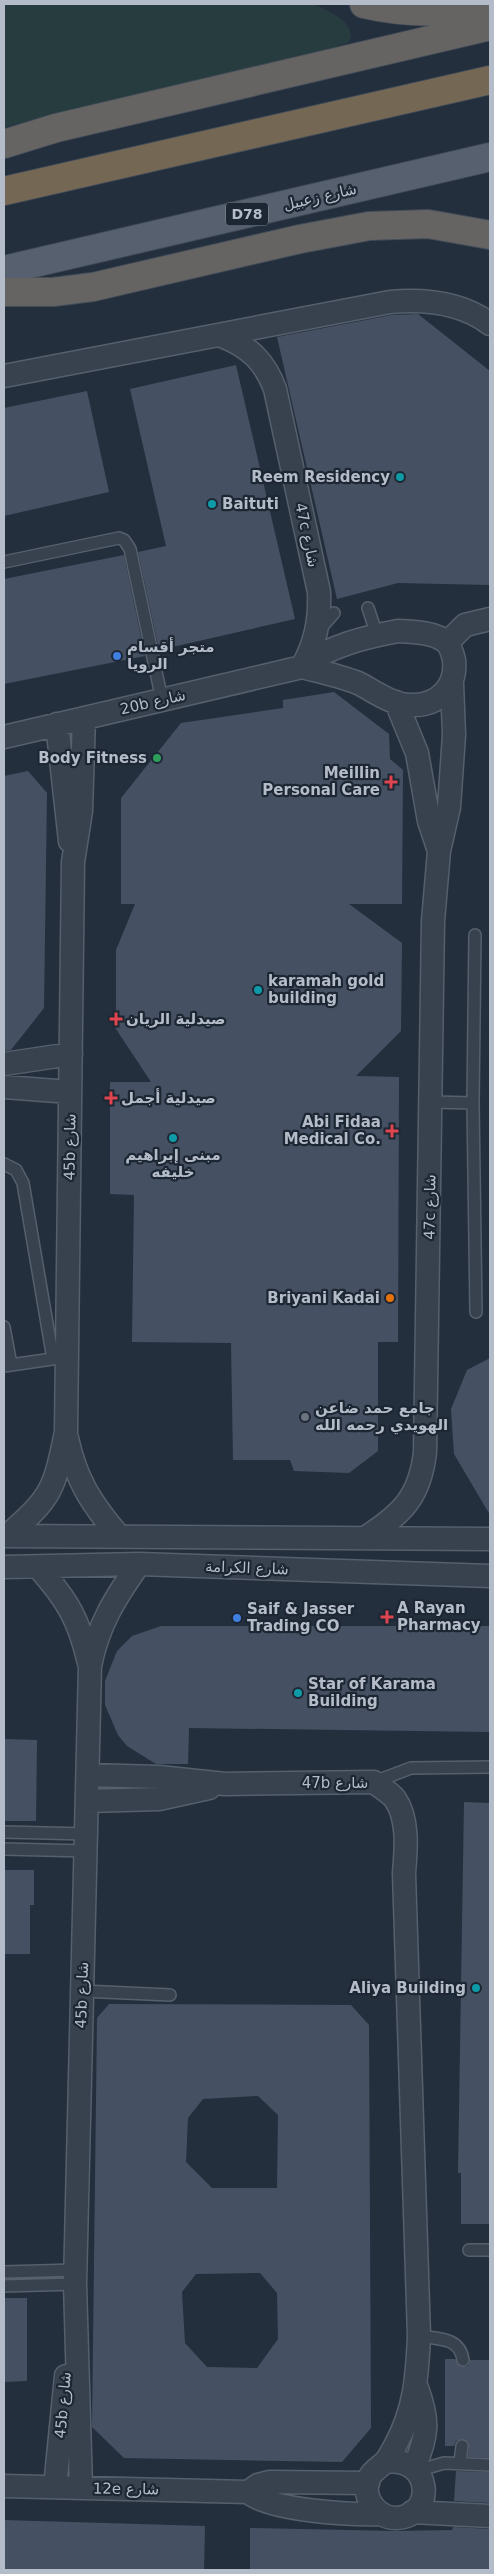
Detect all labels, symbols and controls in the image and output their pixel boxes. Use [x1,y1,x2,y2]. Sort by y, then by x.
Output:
street label: شارع زعبيل [282,180,358,214]
road number: D78 [226,202,268,225]
place label: Reem Residency [251,468,390,486]
marker: Reem Residency [394,471,406,483]
place label: Baituti [222,495,279,513]
marker: Baituti [206,498,218,510]
street label: 47c شارع [291,501,323,569]
place label: متجر أقسام الرويا [127,637,215,673]
marker: متجر أقسام الرويا [111,650,123,662]
street label: 20b شارع [118,686,188,718]
place label: Body Fitness [38,749,147,767]
marker: Body Fitness [151,752,163,764]
place label: Meillin Personal Care [262,764,380,799]
marker: Meillin Personal Care [384,775,398,789]
place label: karamah gold building [268,972,384,1007]
marker: karamah gold building [252,984,264,996]
place label: صيدلية الريان [126,1010,226,1028]
marker: صيدلية الريان [110,1013,122,1025]
place label: صيدلية أجمل [121,1088,216,1107]
marker: صيدلية أجمل [105,1092,117,1104]
street label: 45b شارع [60,1113,80,1181]
place label: Abi Fidaa Medical Co. [284,1113,381,1148]
marker: Abi Fidaa Medical Co. [385,1124,399,1138]
marker: مبنى إبراهيم خليفه [167,1132,179,1144]
place label: مبنى إبراهيم خليفه [125,1146,221,1181]
street label: 47c شارع [420,1174,440,1240]
place label: Briyani Kadai [267,1289,380,1307]
marker: Briyani Kadai [384,1292,396,1304]
place label: جامع حمد ضاعن الهويدي رحمه الله [315,1399,448,1435]
marker: جامع حمد ضاعن الهويدي رحمه الله [299,1411,311,1423]
street label: شارع الكرامة [205,1558,289,1578]
place label: A Rayan Pharmacy [397,1599,481,1634]
place label: Saif & Jasser Trading CO [247,1600,355,1635]
marker: A Rayan Pharmacy [381,1611,393,1623]
marker: Saif & Jasser Trading CO [231,1612,243,1624]
place label: Star of Karama Building [308,1675,436,1710]
marker: Star of Karama Building [292,1687,304,1699]
street label: 47b شارع [302,1774,368,1792]
street label: 45b شارع [72,1961,92,2029]
place label: Aliya Building [349,1979,466,1997]
marker: Aliya Building [470,1982,482,1994]
street label: 45b شارع [51,2371,75,2439]
street label: 12e شارع [93,2479,159,2499]

